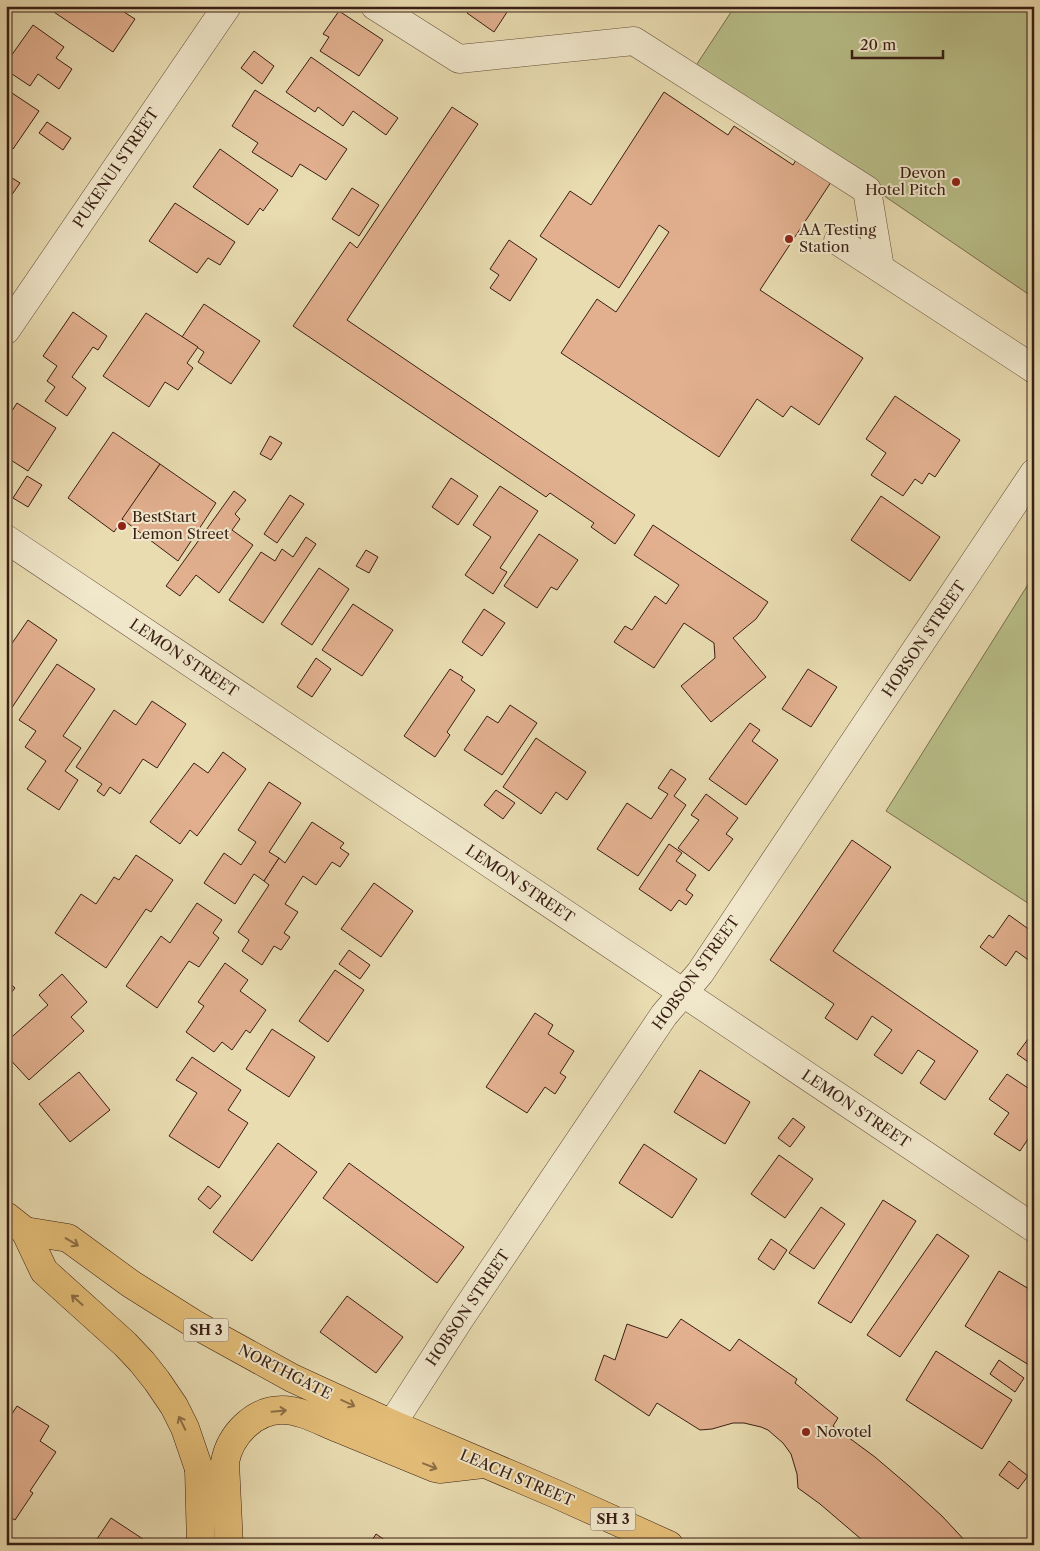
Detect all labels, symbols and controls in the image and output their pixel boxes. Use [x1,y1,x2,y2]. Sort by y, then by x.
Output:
scale bar [852,28,944,60]
text: 20 m [860,35,896,54]
street label: PUKENUI STREET [69,104,163,231]
place label: Devon Hotel Pitch [865,163,947,199]
marker: Devon Hotel Pitch [950,176,962,188]
place label: AA Testing Station [798,220,876,256]
marker: AA Testing Station [783,233,795,245]
place label: BestStart Lemon Street [132,507,230,543]
marker: BestStart Lemon Street [116,520,128,532]
street label: HOBSON STREET [878,576,970,701]
street label: LEMON STREET [126,614,243,701]
street label: LEMON STREET [462,840,579,927]
street label: HOBSON STREET [648,911,744,1033]
street label: LEMON STREET [798,1065,915,1152]
one-way arrow [65,1237,79,1248]
street label: HOBSON STREET [422,1245,514,1370]
one-way arrow [71,1295,84,1306]
road number: SH 3 [184,1318,228,1342]
street label: NORTHGATE [235,1340,335,1403]
one-way arrow [340,1398,355,1408]
one-way arrow [270,1407,286,1416]
one-way arrow [177,1416,186,1431]
place label: Novotel [816,1422,872,1441]
marker: Novotel [800,1426,812,1438]
street label: LEACH STREET [457,1445,578,1510]
one-way arrow [422,1462,438,1471]
road number: SH 3 [590,1508,636,1530]

